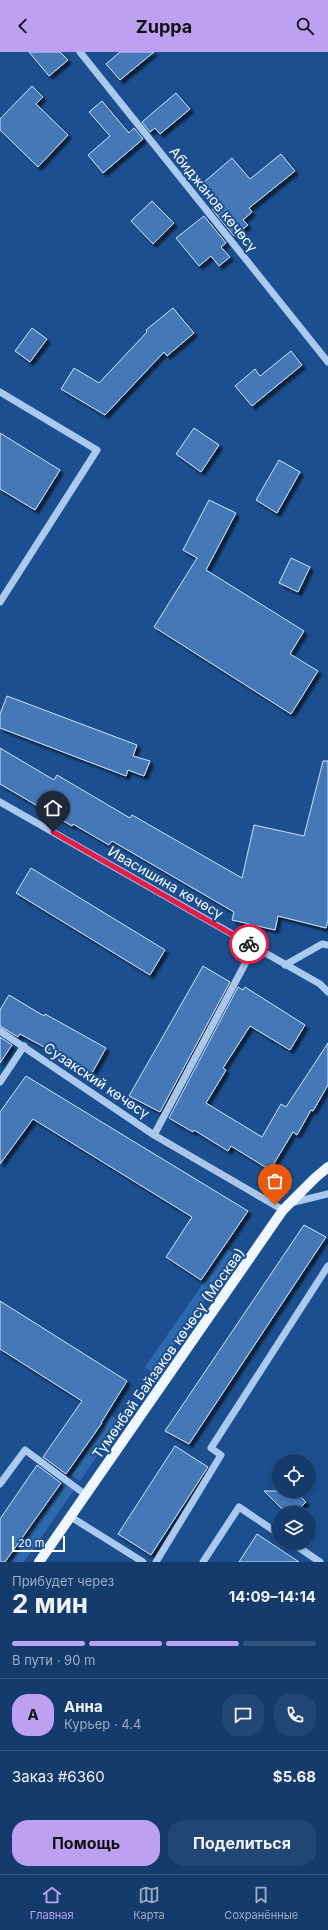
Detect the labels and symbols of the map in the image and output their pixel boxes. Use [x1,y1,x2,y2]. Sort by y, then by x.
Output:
street label: Абиджанов көчөсү [166,143,262,255]
pin [36,791,70,832]
street label: Ивасишина көчөсү [105,842,227,922]
courier [229,924,269,964]
street label: Сузакский көчөсү [41,1038,153,1122]
pin [258,1164,292,1205]
street label: Түмөнбай Байзаков көчөсү (Москва) [88,1244,248,1462]
scale bar [12,1534,65,1553]

